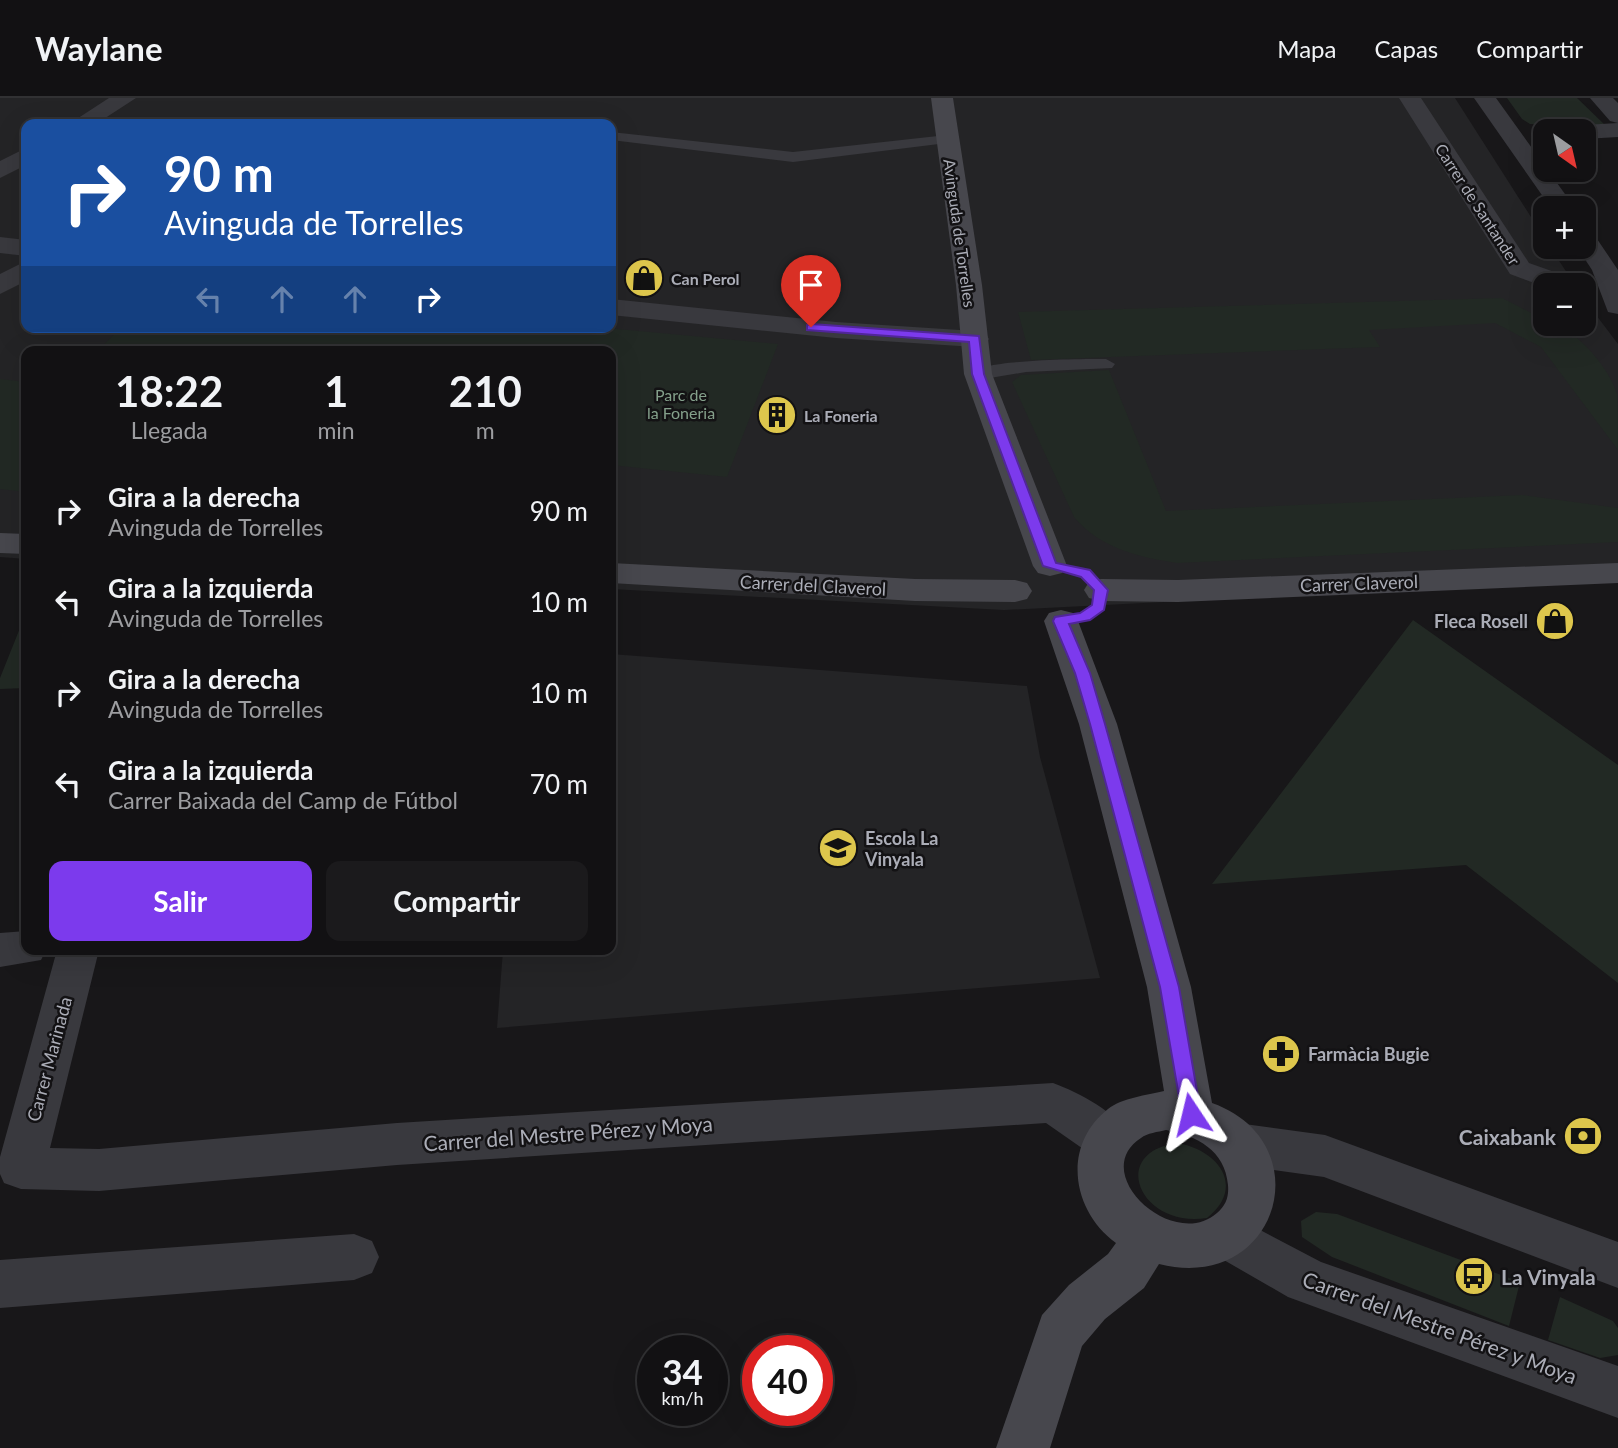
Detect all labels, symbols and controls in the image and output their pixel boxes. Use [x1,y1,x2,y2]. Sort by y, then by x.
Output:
text: Waylane [35,28,163,68]
text: Mapa [1277,34,1336,63]
text: Capas [1374,34,1438,63]
text: Compartir [1476,34,1583,63]
north arrow [1533,119,1596,182]
map controls [1533,119,1596,336]
street label: Carrer de Santander [1432,140,1524,268]
text: 90 m [164,144,274,202]
icon: right [49,147,140,238]
street label: Avinguda de Torrelles [940,158,980,309]
button: + [1533,196,1596,259]
text: Avinguda de Torrelles [164,203,464,242]
pin [781,255,841,327]
shop icon: Can Perol [623,257,665,299]
icon: arrive [792,266,830,304]
place label: Can Perol [671,269,740,288]
button: − [1533,273,1596,336]
icon: left [190,280,228,318]
icon: ahead [263,280,301,318]
icon: ahead [336,280,374,318]
icon: right [409,280,447,318]
text: 18:22 [115,366,223,416]
text: 1 [324,366,348,416]
text: 210 [449,366,522,416]
park label: Parc de la Foneria [647,385,715,422]
building icon: La Foneria [756,394,798,436]
place label: La Foneria [804,406,878,425]
text: Llegada [131,416,208,444]
text: min [317,416,355,444]
text: m [476,416,495,444]
text: Gira a la derecha [108,481,300,513]
icon: right [49,492,87,530]
text: 90 m [530,495,588,527]
text: Avinguda de Torrelles [108,513,323,541]
street label: Carrer del Claverol [739,570,887,600]
street label: Carrer Claverol [1300,570,1418,596]
text: Gira a la izquierda [108,572,314,604]
icon: left [49,583,87,621]
text: 10 m [530,586,588,618]
shop icon: Fleca Rosell [1534,600,1576,642]
text: Avinguda de Torrelles [108,604,323,632]
place label: Fleca Rosell [1434,610,1528,632]
text: Gira a la derecha [108,663,300,695]
icon: right [49,674,87,712]
text: 10 m [530,677,588,709]
text: Avinguda de Torrelles [108,695,323,723]
text: Gira a la izquierda [108,754,314,786]
icon: left [49,765,87,803]
text: 70 m [530,768,588,800]
text: Carrer Baixada del Camp de Fútbol [108,786,458,814]
school or university icon: Escola La Vinyala [817,827,859,869]
place label: Escola La Vinyala [864,827,938,870]
button: Salir [49,861,312,941]
button: Compartir [326,861,588,941]
street label: Carrer Marinada [22,994,76,1124]
pharmacy icon: Farmàcia Bugie [1260,1033,1302,1075]
place label: Farmàcia Bugie [1308,1043,1430,1065]
position arrow [1154,1077,1228,1151]
street label: Carrer del Mestre Pérez y Moya [422,1110,714,1156]
bank icon: Caixabank [1562,1115,1604,1157]
place label: Caixabank [1459,1124,1557,1149]
bus stop icon: La Vinyala [1453,1255,1495,1297]
place label: La Vinyala [1501,1264,1596,1289]
street label: Carrer del Mestre Pérez y Moya [1299,1266,1581,1388]
speed limit sign: 40 [742,1335,833,1426]
text: 34 [662,1350,703,1392]
text: km/h [661,1387,704,1409]

